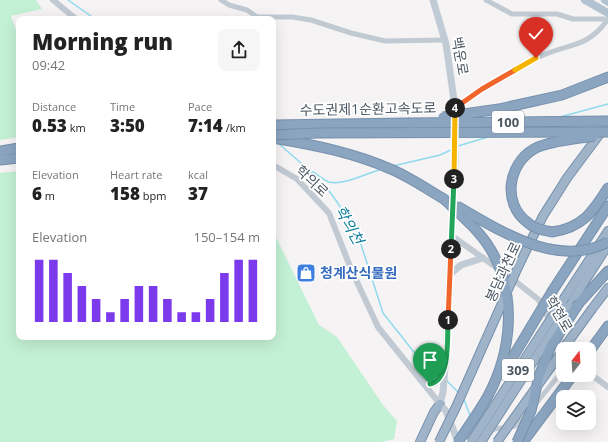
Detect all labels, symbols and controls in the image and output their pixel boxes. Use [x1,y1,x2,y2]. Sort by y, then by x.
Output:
pin [519,17,553,58]
icon: check [525,23,547,45]
text: Morning run [32,26,173,56]
button: share [218,29,260,71]
street label: 백운로 [448,35,473,77]
text: 09:42 [32,56,65,74]
street label: 수도권제1순환고속도로 [299,98,437,119]
pin: 4 [445,98,465,118]
text: Distance [32,99,76,114]
text: Time [110,99,135,114]
text: Pace [188,99,212,114]
text: 4 [452,100,458,115]
road number: 100 [492,111,524,133]
text: 0.53 [32,114,67,137]
text: 3:50 [110,114,145,137]
text: 7:14 [188,114,223,137]
text: km [67,120,86,135]
text: /km [223,120,246,135]
street label: 학의로 [292,161,333,201]
text: Elevation [32,167,79,182]
text: Heart rate [110,167,162,182]
text: kcal [188,167,208,182]
pin: 3 [444,169,464,189]
text: 3 [451,171,457,186]
text: 6 [32,182,42,205]
text: 158 [110,182,140,205]
text: 37 [188,182,208,205]
text: m [42,188,55,203]
text: bpm [140,188,166,203]
water label: 학의천 [331,202,370,249]
text: Elevation [32,228,87,246]
text: 150–154 m [193,228,260,246]
street label: 봉담과천로 [480,238,525,305]
pin: 2 [441,239,461,259]
text: 2 [448,241,454,256]
shop icon: 청계산식물원 [295,262,317,284]
place label: 청계산식물원 [320,263,397,282]
street label: 학현로 [542,292,577,335]
pin: 1 [438,310,458,330]
text: 1 [445,312,451,327]
north arrow [556,342,596,382]
map controls [556,342,596,430]
pin [413,343,447,384]
icon: arrive [419,349,441,371]
road number: 309 [502,359,534,381]
button: layers [556,390,596,430]

